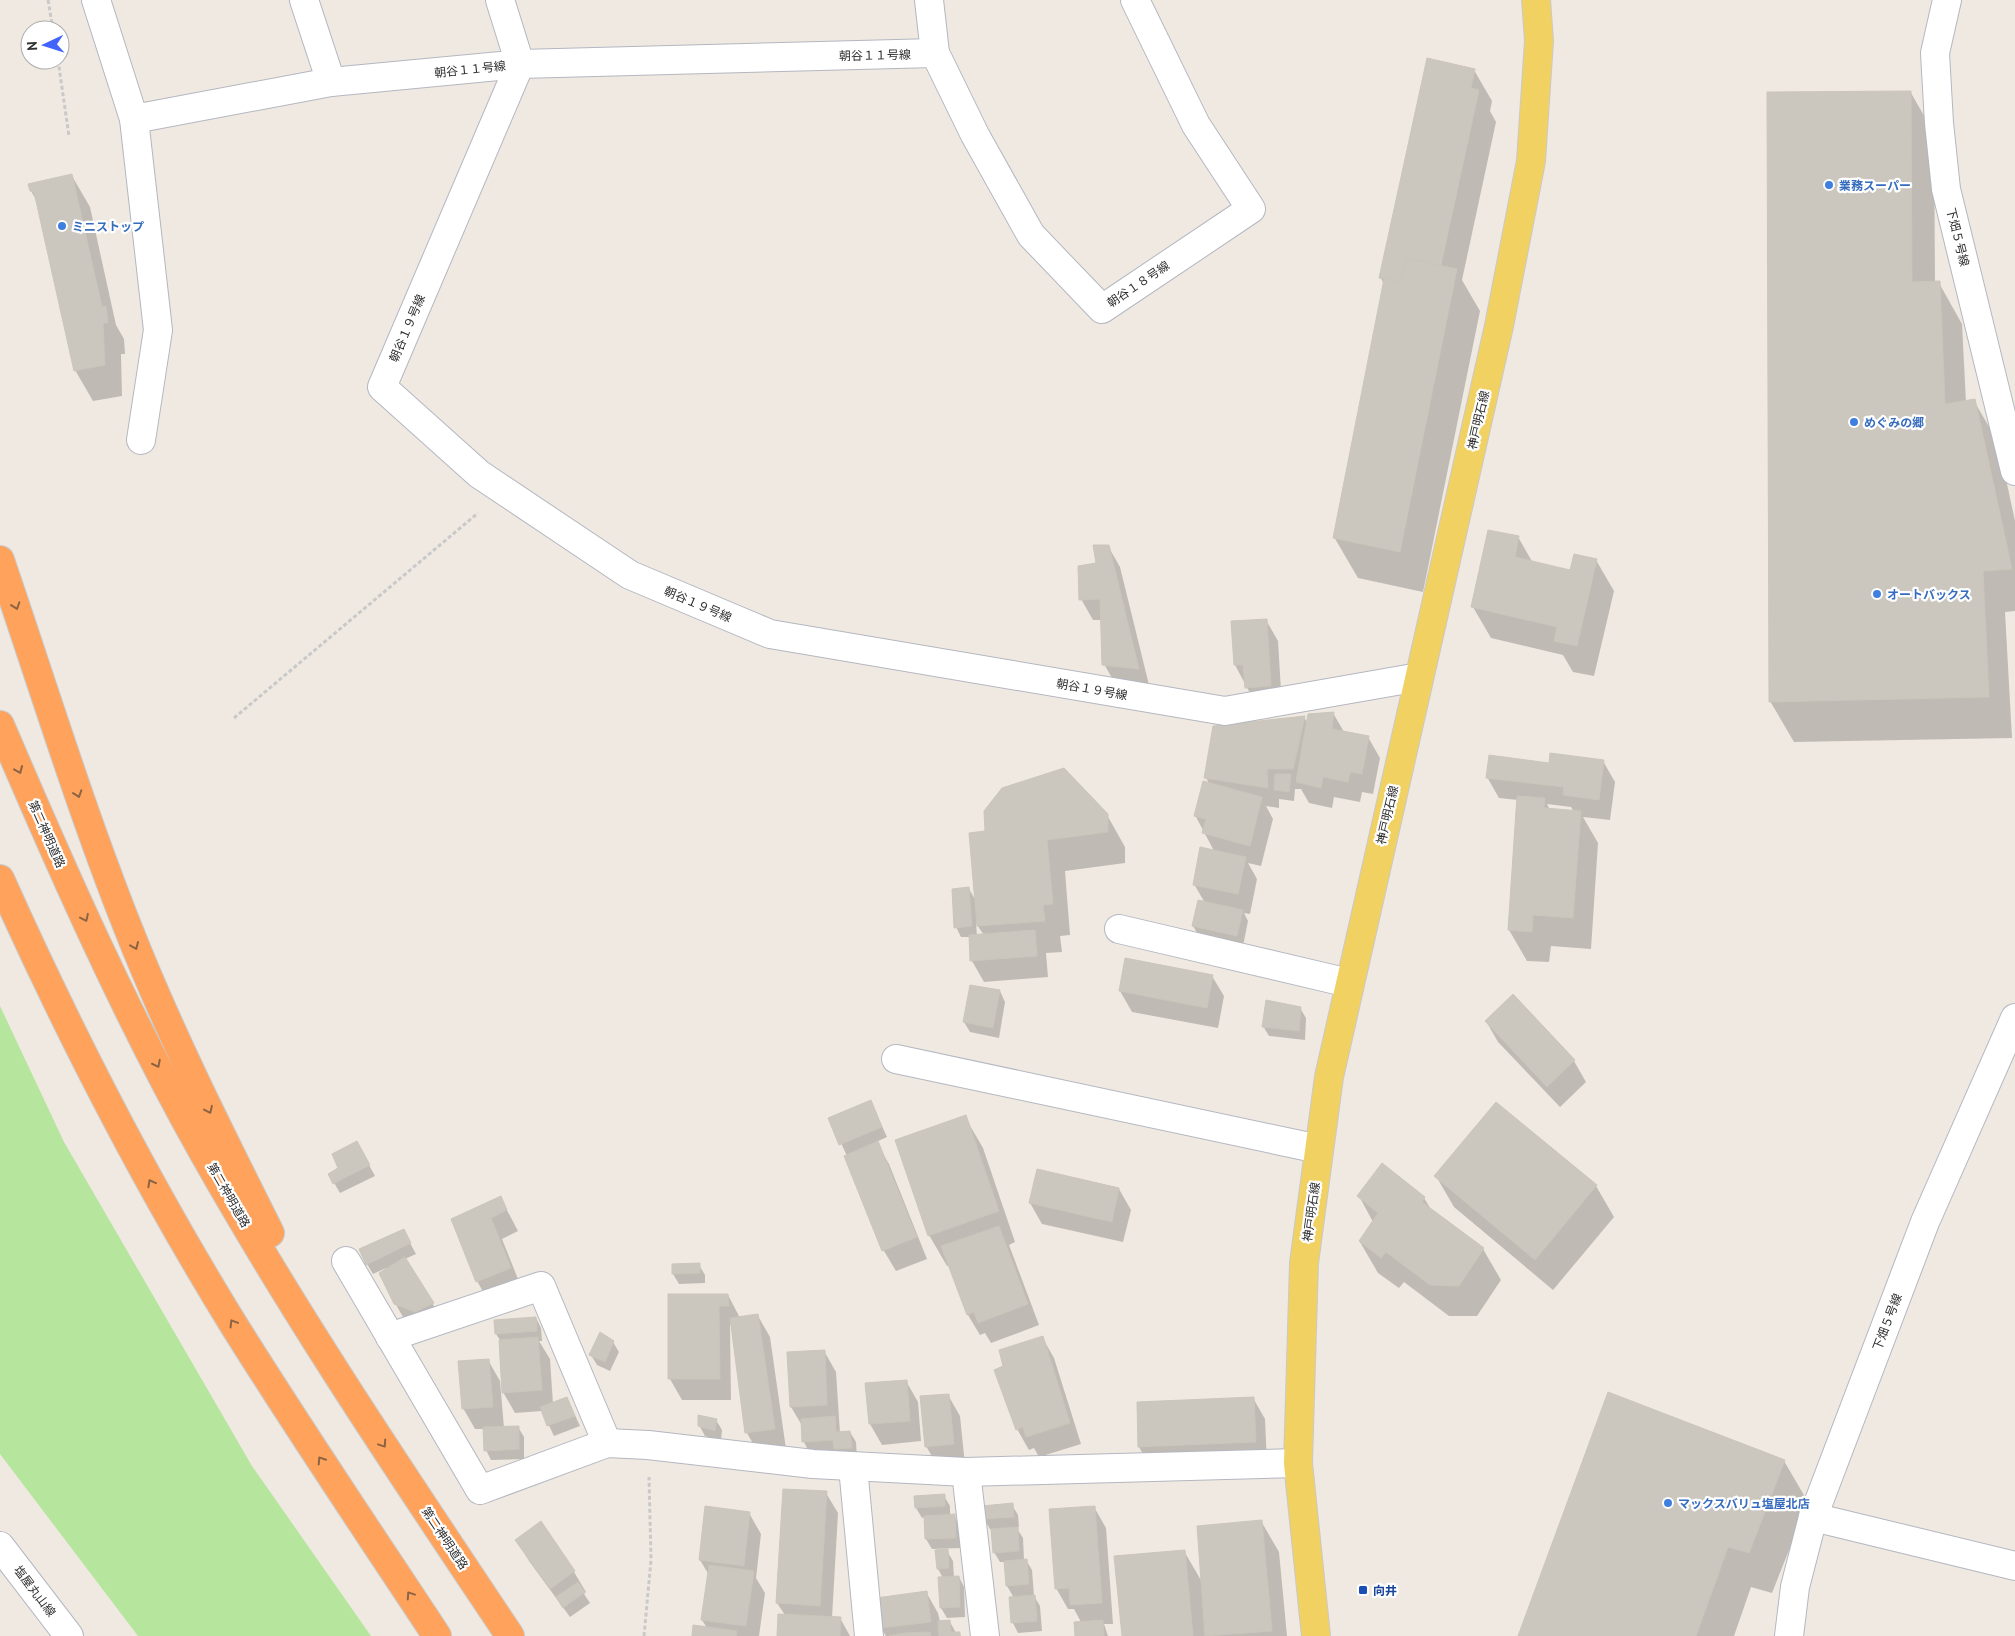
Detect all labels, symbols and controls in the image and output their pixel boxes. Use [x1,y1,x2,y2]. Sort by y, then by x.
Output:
north arrow [20,20,70,70]
text: N [23,41,41,51]
street label: 朝谷１１号線 [839,47,911,63]
street label: 朝谷１１号線 [433,58,507,80]
place label: 業務スーパー [1839,178,1911,193]
marker: 業務スーパー [1823,179,1835,191]
street label: 下畑５号線 [1943,206,1973,268]
place label: ミニストップ [72,219,144,234]
marker: ミニストップ [56,220,68,232]
street label: 朝谷１８号線 [1104,258,1172,310]
street label: 朝谷１９号線 [386,292,428,364]
street label: 神戸明石線 [1464,389,1492,451]
place label: めぐみの郷 [1864,415,1924,430]
marker: めぐみの郷 [1848,416,1860,428]
street label: 朝谷１９号線 [662,583,734,625]
place label: オートバックス [1887,587,1971,602]
marker: オートバックス [1871,588,1883,600]
one-way arrow [10,602,20,610]
street label: 朝谷１９号線 [1055,675,1129,703]
one-way arrow [13,765,24,774]
street label: 神戸明石線 [1373,784,1401,846]
one-way arrow [72,789,82,798]
street label: 第二神明道路 [26,798,68,870]
one-way arrow [79,913,90,922]
one-way arrow [129,941,140,950]
one-way arrow [151,1059,161,1068]
one-way arrow [203,1105,214,1114]
street label: 第二神明道路 [205,1160,253,1230]
one-way arrow [148,1179,158,1188]
street label: 神戸明石線 [1299,1181,1323,1243]
street label: 下畑５号線 [1869,1291,1905,1353]
one-way arrow [229,1320,239,1329]
one-way arrow [376,1439,386,1448]
one-way arrow [318,1456,327,1465]
place label: マックスバリュ塩屋北店 [1678,1496,1810,1511]
marker: マックスバリュ塩屋北店 [1662,1497,1674,1509]
street label: 第二神明道路 [419,1504,471,1572]
street label: 塩屋丸山線 [11,1563,59,1619]
place label: 向井 [1373,1583,1397,1598]
marker: 向井 [1357,1584,1369,1596]
one-way arrow [407,1592,417,1601]

